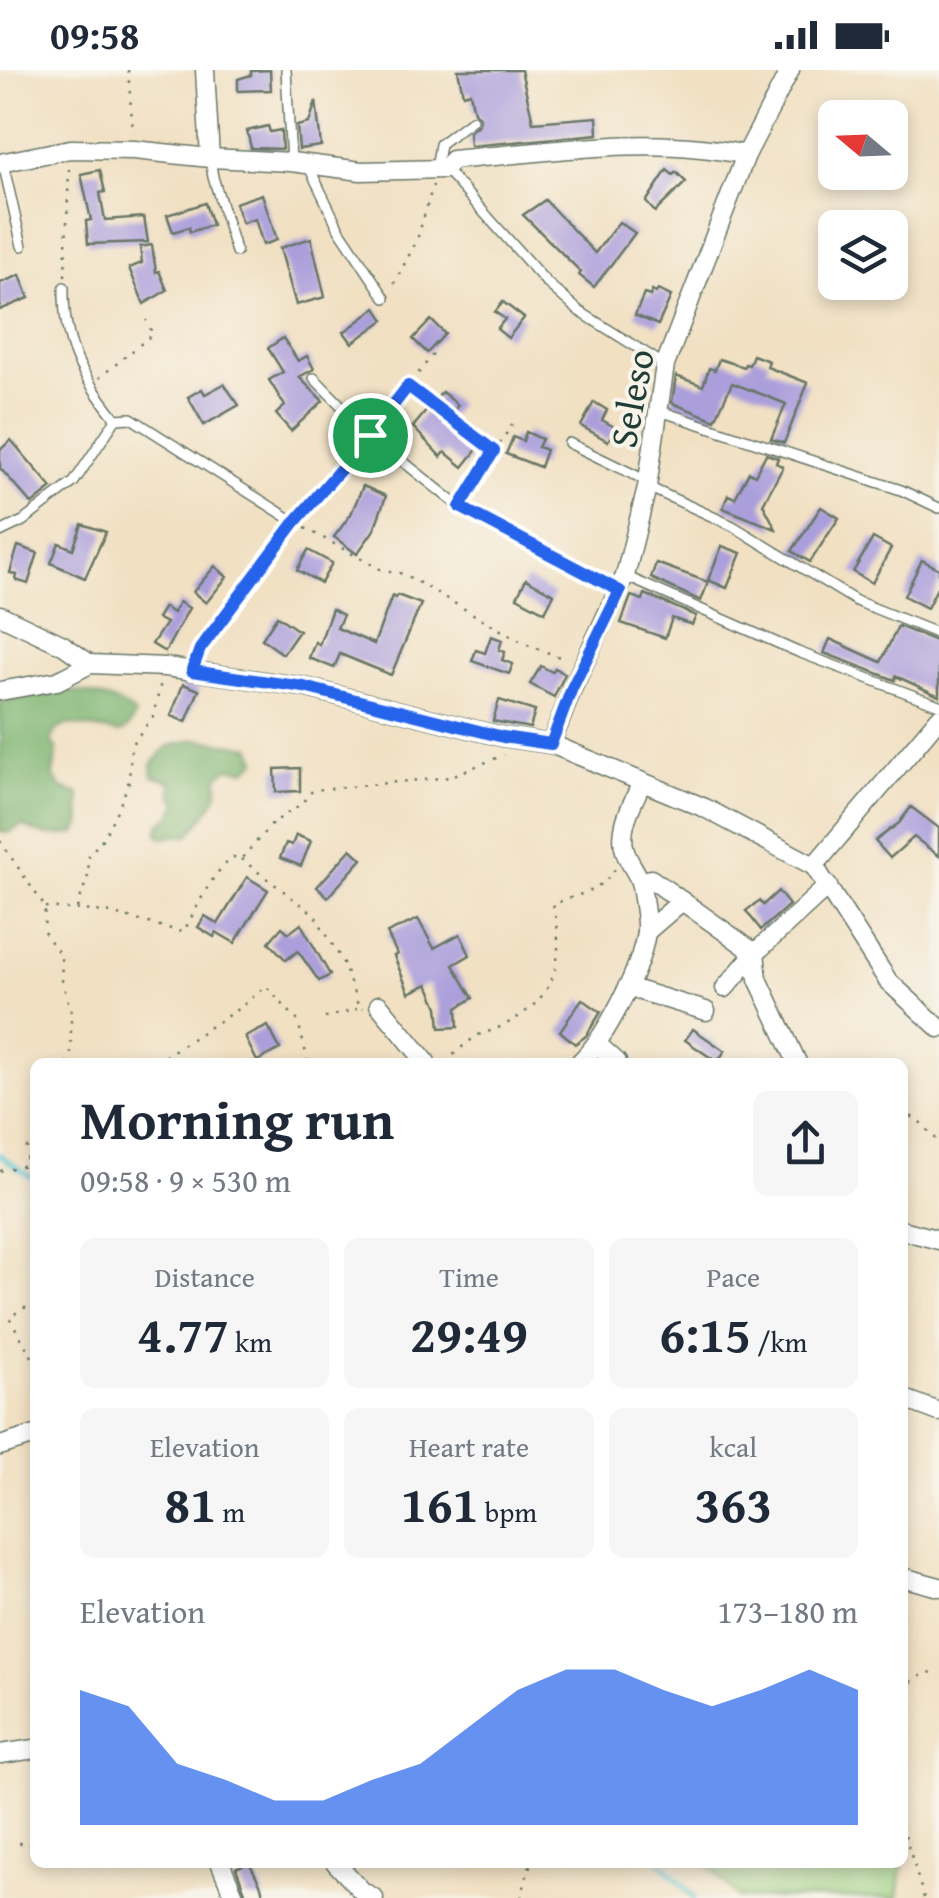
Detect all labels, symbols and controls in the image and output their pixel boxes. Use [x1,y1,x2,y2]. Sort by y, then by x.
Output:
text: 09:58 [50,7,140,63]
north arrow [818,100,908,190]
map controls [818,100,908,300]
button: layers [818,210,908,300]
street label: Seleso [594,344,668,452]
pin [328,393,413,478]
icon: arrive [343,408,398,463]
text: Morning run [80,1079,394,1159]
button: share [753,1091,858,1196]
text: 09:58 · 9 × 530 m [80,1157,291,1204]
text: Distance [154,1256,255,1297]
text: Time [439,1256,499,1297]
text: Pace [706,1256,760,1297]
text: 4.77 [137,1297,229,1370]
text: 29:49 [410,1297,528,1370]
text: 6:15 [659,1297,751,1370]
text: km [229,1321,272,1362]
text: /km [751,1321,807,1362]
text: Elevation [150,1426,259,1467]
text: Heart rate [409,1426,529,1467]
text: kcal [709,1426,757,1467]
text: 81 [164,1467,216,1540]
text: 161 [401,1467,479,1540]
text: 363 [694,1467,772,1540]
text: m [216,1491,245,1532]
text: bpm [479,1491,537,1532]
text: Elevation [80,1588,205,1635]
text: 173–180 m [717,1588,858,1635]

